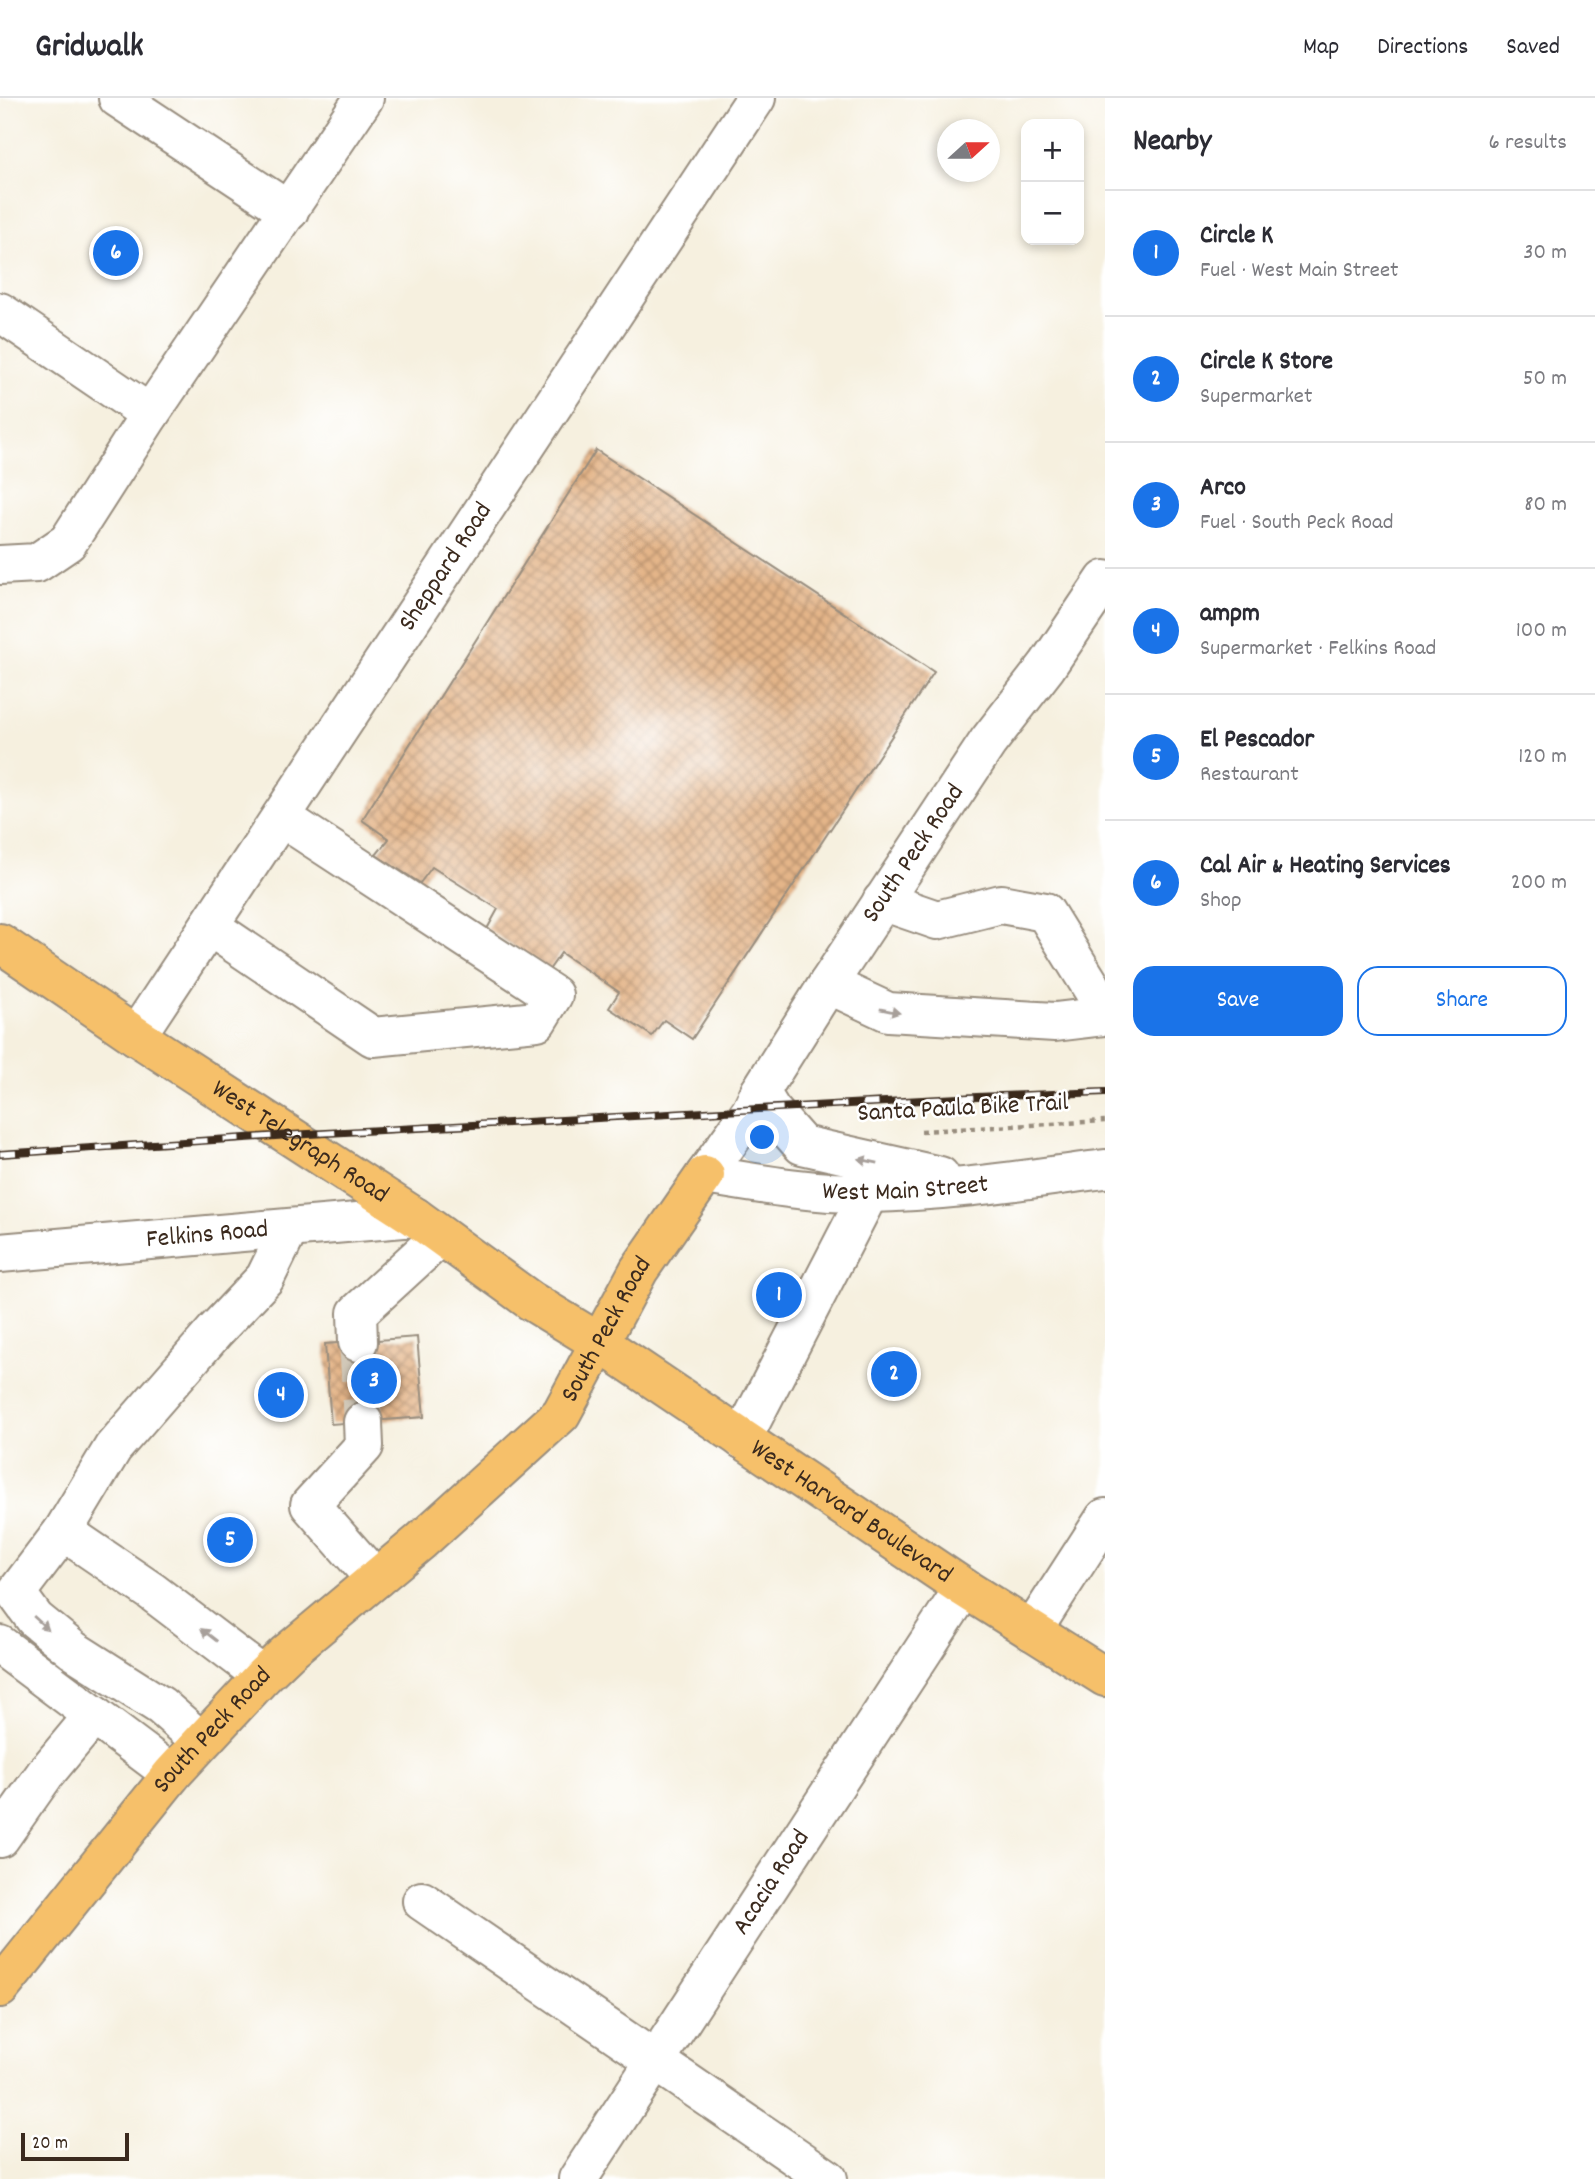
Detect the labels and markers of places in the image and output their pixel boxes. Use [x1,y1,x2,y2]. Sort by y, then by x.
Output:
pin: 6 [93,227,139,279]
pin: 1 [756,1269,802,1321]
pin: 2 [871,1348,917,1400]
pin: 3 [351,1355,397,1407]
pin: 4 [258,1369,304,1421]
pin: 5 [207,1514,253,1566]

